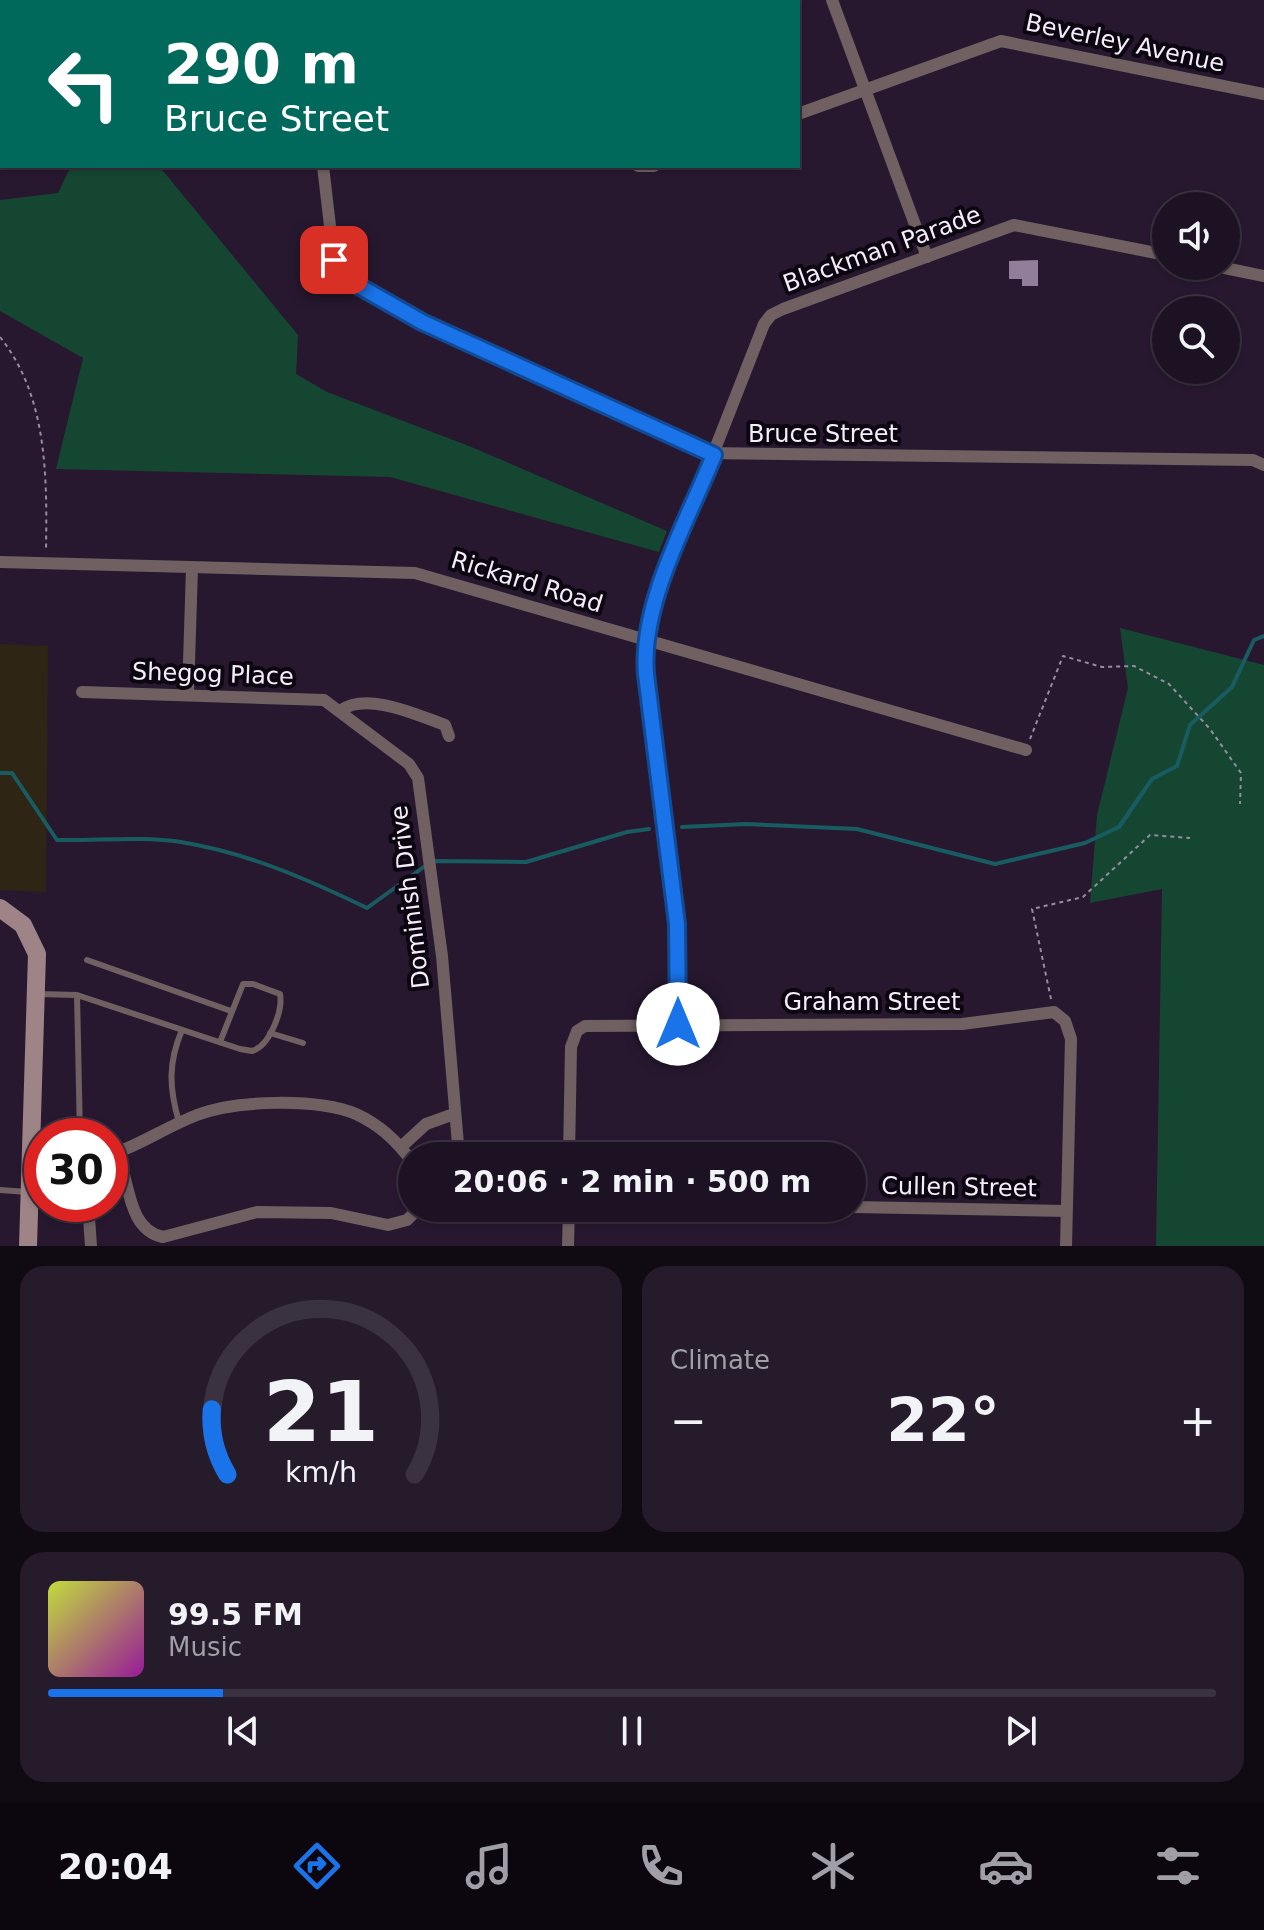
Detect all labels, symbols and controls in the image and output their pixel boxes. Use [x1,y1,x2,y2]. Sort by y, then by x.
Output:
street label: Beverley Avenue [1023,8,1227,78]
text: 290 m [164,31,359,96]
icon: left [32,32,136,136]
text: Bruce Street [164,98,389,139]
map controls [1152,192,1240,384]
button: sound [1152,192,1240,280]
street label: Blackman Parade [779,200,985,298]
pin [300,226,368,294]
icon: arrive [312,238,356,282]
button: search [1152,296,1240,384]
street label: Bruce Street [748,420,898,448]
street label: Rickard Road [448,546,606,618]
street label: Shegog Place [132,657,294,691]
street label: Dominish Drive [385,804,435,990]
position arrow [636,982,720,1066]
street label: Graham Street [783,988,961,1016]
speed limit sign: 30 [24,1118,128,1222]
text: 20:06 · 2 min · 500 m [453,1164,811,1199]
street label: Cullen Street [881,1172,1037,1202]
text: Climate [670,1345,770,1375]
text: 21 [263,1364,379,1461]
text: 22° [886,1385,1000,1455]
text: − [670,1395,707,1446]
text: + [1179,1395,1216,1446]
text: km/h [285,1455,357,1489]
text: 99.5 FM [168,1597,303,1632]
text: Music [168,1632,242,1662]
icon: previous [221,1709,265,1753]
icon: pause [610,1709,654,1753]
icon: next [999,1709,1043,1753]
icon: directions [289,1838,345,1894]
icon: music [461,1838,517,1894]
icon: phone [633,1838,689,1894]
icon: climate [805,1838,861,1894]
icon: car [978,1838,1034,1894]
icon: filters [1150,1838,1206,1894]
text: 20:04 [58,1846,173,1887]

